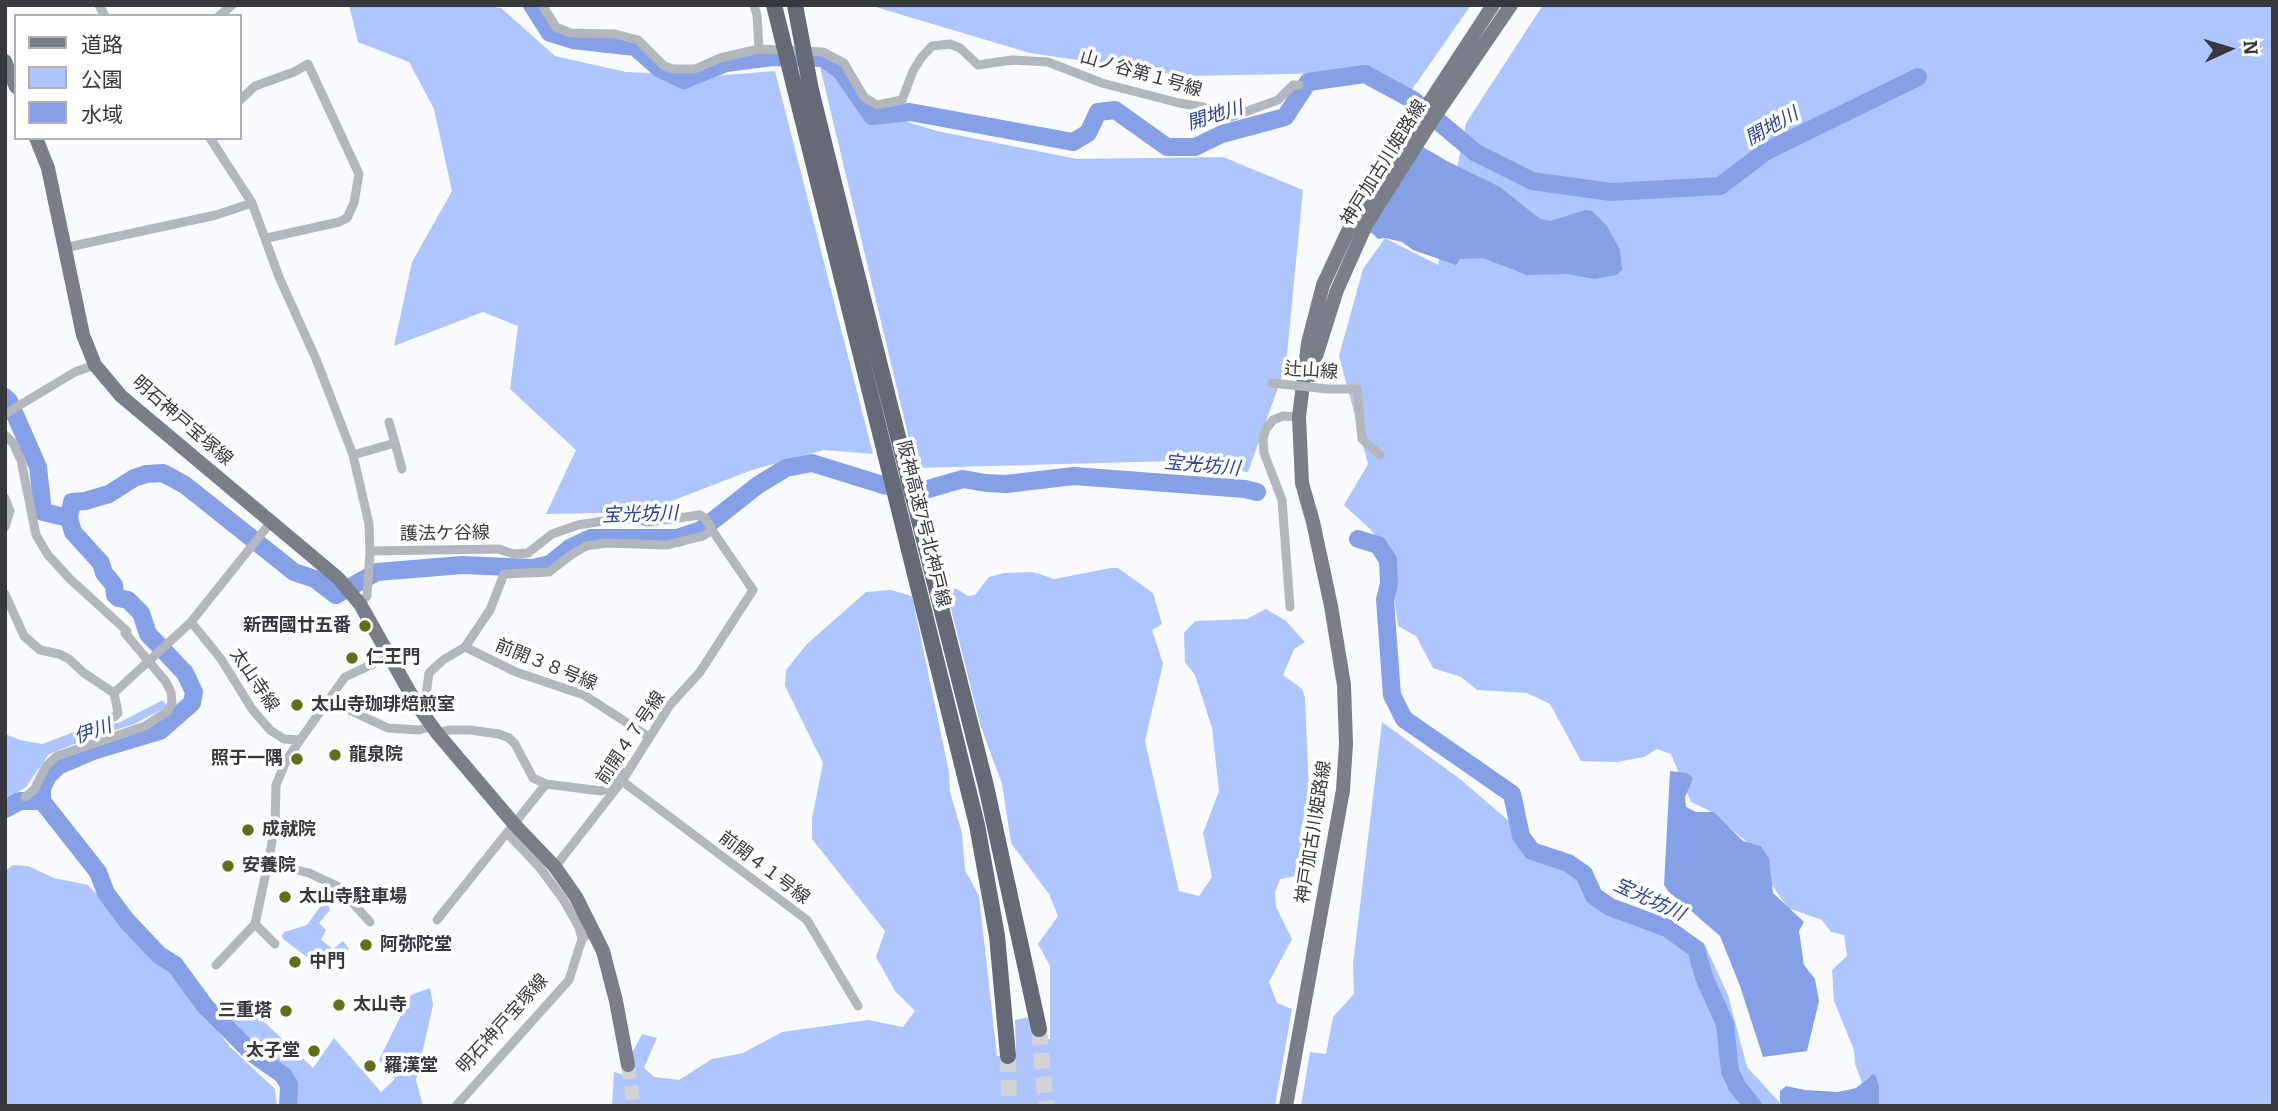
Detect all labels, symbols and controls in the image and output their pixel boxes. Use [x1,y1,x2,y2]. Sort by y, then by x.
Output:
legend [14,14,242,140]
north arrow [2194,14,2264,84]
text: 道路 [81,32,123,58]
text: N [2238,39,2262,56]
street label: 山ノ谷第１号線 [1077,46,1205,102]
text: 公園 [81,67,123,93]
street label: 神戸加古川姫路線 [1337,96,1431,230]
water label: 開地川 [1184,97,1246,135]
text: 水域 [81,102,123,128]
water label: 開地川 [1742,103,1802,151]
street label: 辻山線 [1283,358,1339,384]
street label: 明石神戸宝塚線 [127,372,237,470]
street label: 阪神高速7号北神戸線 [892,438,954,610]
water label: 宝光坊川 [1163,451,1241,481]
water label: 宝光坊川 [602,502,678,528]
street label: 護法ケ谷線 [400,522,490,546]
place label: 新西國廿五番 [243,615,351,637]
marker: 新西國廿五番 [357,618,373,634]
street label: 前開３８号線 [492,635,600,695]
street label: 太山寺線 [225,644,283,716]
place label: 仁王門 [366,647,420,669]
marker: 仁王門 [344,650,360,666]
street label: 前開４７号線 [592,687,670,789]
place label: 太山寺珈琲焙煎室 [311,694,455,716]
marker: 太山寺珈琲焙煎室 [289,697,305,713]
water label: 伊川 [71,715,115,749]
place label: 龍泉院 [349,744,403,766]
marker: 龍泉院 [327,747,343,763]
place label: 照于一隅 [211,748,283,770]
marker: 照于一隅 [289,751,305,767]
street label: 神戸加古川姫路線 [1292,759,1336,905]
place label: 成就院 [262,819,316,841]
marker: 成就院 [240,822,256,838]
street label: 前開４１号線 [714,827,814,909]
place label: 安養院 [242,855,296,877]
marker: 安養院 [220,858,236,874]
water label: 宝光坊川 [1610,874,1688,926]
place label: 太山寺駐車場 [299,886,407,908]
marker: 太山寺駐車場 [277,889,293,905]
place label: 阿弥陀堂 [380,934,452,956]
marker: 阿弥陀堂 [358,937,374,953]
place label: 中門 [309,951,345,973]
marker: 中門 [287,954,303,970]
street label: 明石神戸宝塚線 [453,970,553,1078]
place label: 太山寺 [353,994,407,1016]
marker: 太山寺 [331,997,347,1013]
place label: 三重塔 [218,1000,272,1022]
marker: 三重塔 [278,1003,294,1019]
place label: 太子堂 [246,1040,300,1062]
marker: 太子堂 [306,1043,322,1059]
place label: 羅漢堂 [384,1055,438,1077]
marker: 羅漢堂 [362,1058,378,1074]

